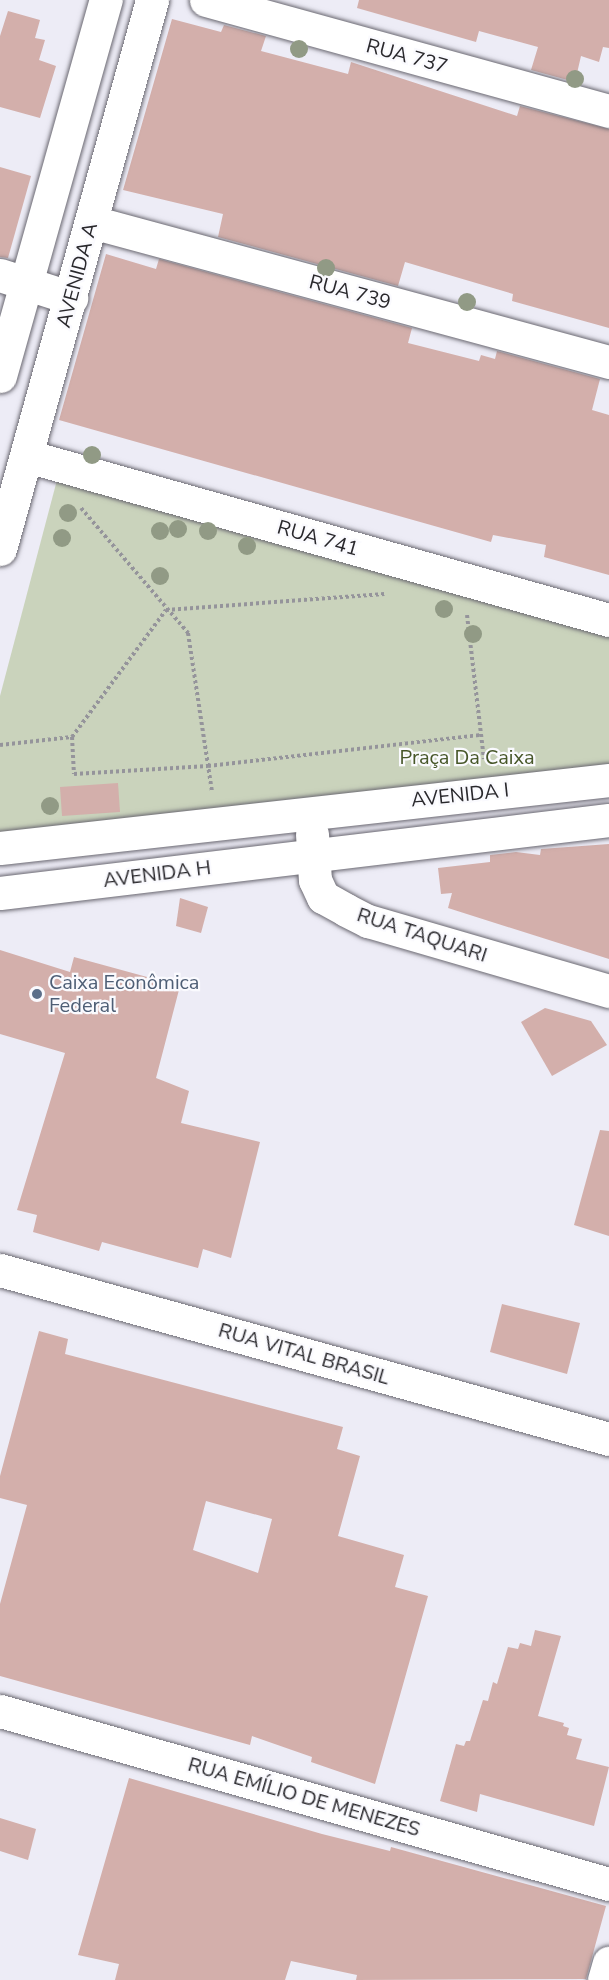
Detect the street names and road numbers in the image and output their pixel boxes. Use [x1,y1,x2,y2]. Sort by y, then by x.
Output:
street label: RUA 737 [364,34,450,78]
street label: AVENIDA A [51,220,103,330]
street label: RUA 739 [307,270,393,314]
street label: RUA 741 [275,515,361,561]
street label: AVENIDA I [410,778,510,812]
street label: AVENIDA H [102,855,212,893]
street label: RUA TAQUARI [354,903,490,967]
street label: RUA VITAL BRASIL [216,1318,392,1390]
street label: RUA EMÍLIO DE MENEZES [185,1752,423,1842]

